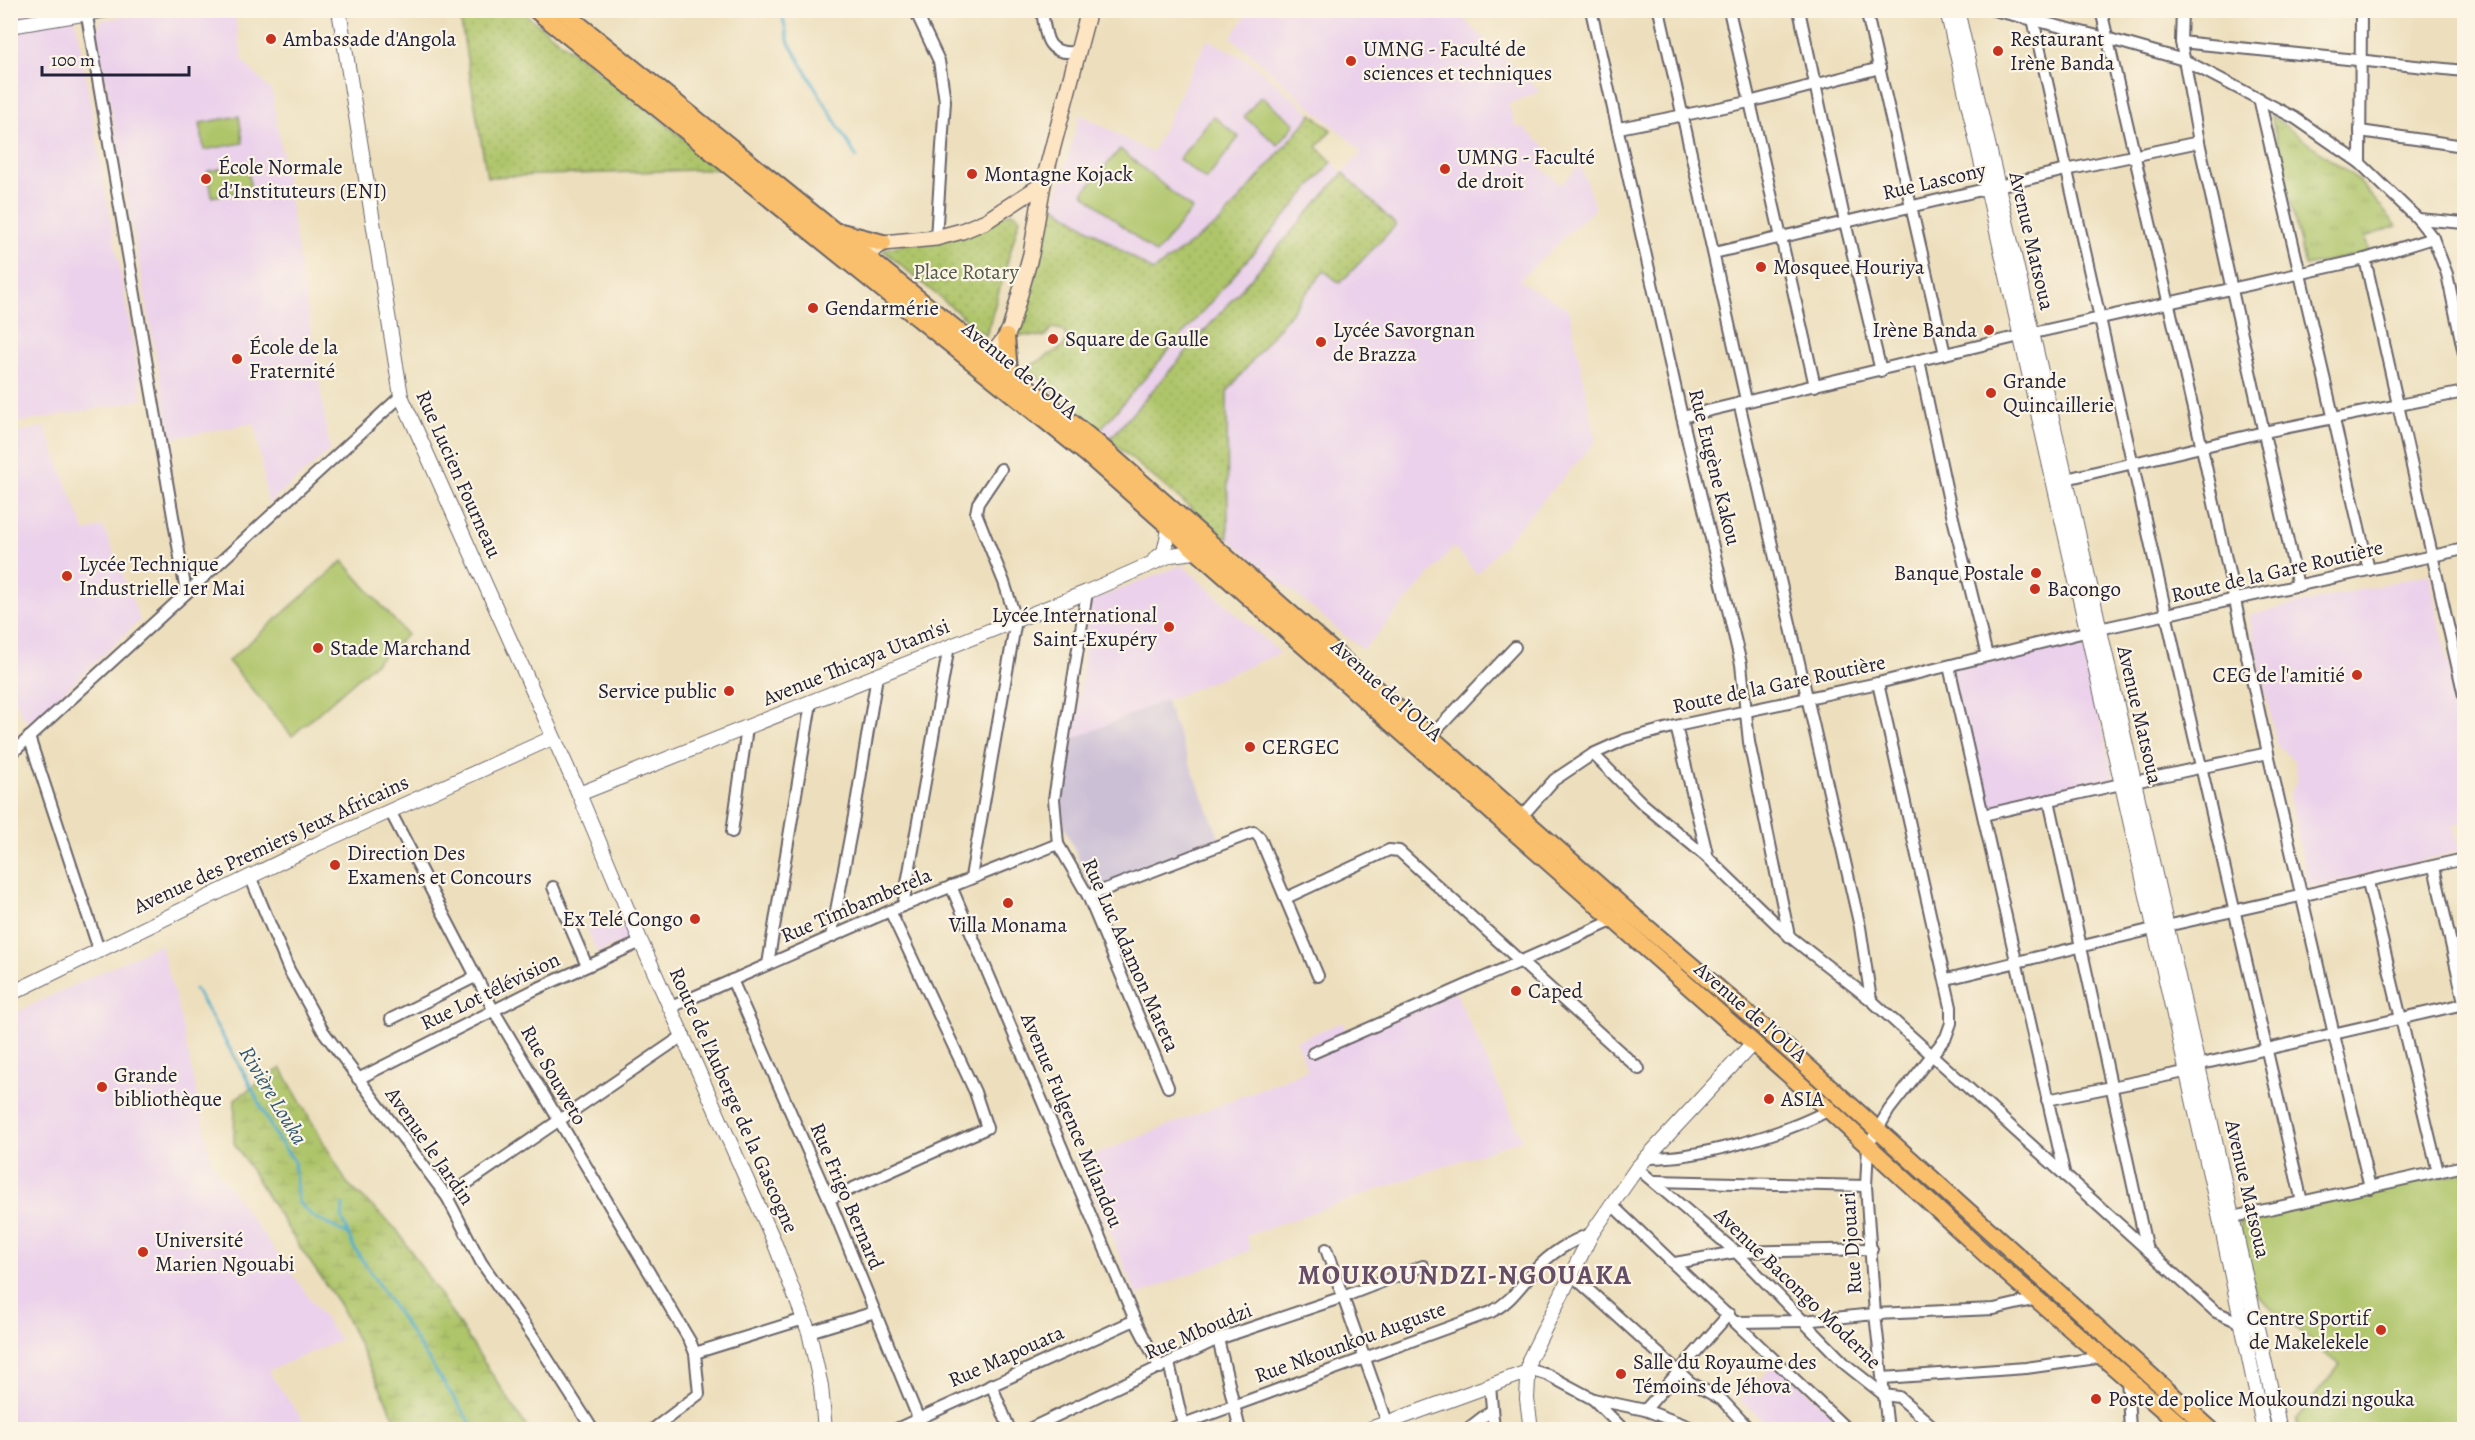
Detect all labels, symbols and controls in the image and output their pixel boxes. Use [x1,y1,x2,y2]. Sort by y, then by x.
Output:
place label: Ambassade d'Angola [282,25,457,53]
place label: Restaurant Irène Banda [2010,25,2115,77]
marker: Ambassade d'Angola [264,32,278,46]
place label: UMNG - Faculté de sciences et techniques [1363,35,1552,87]
scale bar [42,39,189,77]
marker: Restaurant Irène Banda [1991,44,2005,58]
text: 100 m [51,48,95,72]
marker: UMNG - Faculté de sciences et techniques [1344,54,1358,68]
place label: UMNG - Faculté de droit [1457,143,1595,195]
place label: École Normale d'Instituteurs (ENI) [218,153,386,205]
street label: Rue Lascony [1879,155,1989,207]
place label: Montagne Kojack [984,160,1134,188]
marker: UMNG - Faculté de droit [1438,162,1452,176]
marker: Montagne Kojack [965,167,979,181]
street label: Avenue Matsoua [2002,168,2062,313]
marker: École Normale d'Instituteurs (ENI) [199,172,213,186]
place label: Mosquee Houriya [1773,253,1925,281]
park label: Place Rotary [913,258,1019,286]
marker: Mosquee Houriya [1754,260,1768,274]
place label: Gendarmérie [825,294,939,322]
marker: Gendarmérie [806,301,820,315]
street label: Avenue de l'OUA [956,314,1084,426]
place label: Lycée Savorgnan de Brazza [1333,316,1475,368]
place label: Irène Banda [1872,316,1977,344]
marker: Irène Banda [1982,323,1996,337]
place label: Square de Gaulle [1065,325,1209,353]
marker: Square de Gaulle [1046,332,1060,346]
place label: École de la Fraternité [249,333,339,385]
marker: Lycée Savorgnan de Brazza [1314,335,1328,349]
marker: École de la Fraternité [230,352,244,366]
place label: Grande Quincaillerie [2003,367,2114,419]
street label: Rue Lucien Fourneau [409,386,509,563]
street label: Rue Eugène Kakou [1682,386,1748,549]
marker: Grande Quincaillerie [1984,386,1998,400]
street label: Route de la Gare Routière [2168,533,2386,609]
place label: Lycée Technique Industrielle 1er Mai [79,550,245,602]
place label: Banque Postale [1894,559,2024,587]
marker: Banque Postale [2029,566,2043,580]
marker: Lycée Technique Industrielle 1er Mai [60,569,74,583]
place label: Bacongo [2047,575,2121,603]
marker: Bacongo [2028,582,2042,596]
place label: Lycée International Saint-Exupéry [992,601,1158,653]
street label: Avenue Thicaya Utam'si [757,612,954,713]
marker: Lycée International Saint-Exupéry [1162,620,1176,634]
street label: Avenue de l'OUA [1324,632,1449,748]
place label: Stade Marchand [330,634,471,662]
marker: Stade Marchand [311,641,325,655]
street label: Avenue Matsoua [2110,642,2170,787]
street label: Route de la Gare Routière [1670,648,1888,720]
place label: CEG de l'amitié [2213,661,2345,689]
marker: CEG de l'amitié [2350,668,2364,682]
place label: Service public [598,677,717,705]
marker: Service public [722,684,736,698]
place label: CERGEC [1262,733,1339,761]
marker: CERGEC [1243,740,1257,754]
street label: Avenue des Premiers Jeux Africains [128,768,413,921]
place label: Direction Des Examens et Concours [347,839,532,891]
street label: Rue Luc Adamon Mateta [1076,854,1186,1056]
marker: Direction Des Examens et Concours [328,858,342,872]
street label: Rue Timbamberela [776,860,936,949]
marker: Villa Monama [1001,896,1015,910]
place label: Ex Telé Congo [562,905,683,933]
place label: Villa Monama [948,911,1067,939]
marker: Ex Telé Congo [688,912,702,926]
street label: Rue Lot télévision [416,945,564,1037]
street label: Avenue de l'OUA [1688,954,1814,1069]
street label: Route de l'Auberge de la Gascogne [663,963,805,1237]
place label: Caped [1528,977,1583,1005]
marker: Caped [1509,984,1523,998]
street label: Avenue Fulgence Milandou [1014,1007,1130,1232]
street label: Rue Souweto [514,1020,594,1130]
water label: Rivière Louka [232,1041,314,1151]
place label: Grande bibliothèque [114,1061,222,1113]
marker: Grande bibliothèque [95,1080,109,1094]
street label: Avenue le Jardin [378,1081,481,1211]
place label: ASIA [1780,1085,1825,1113]
marker: ASIA [1762,1092,1776,1106]
street label: Avenue Matsoua [2218,1116,2278,1261]
street label: Rue Frigo Bernard [803,1118,891,1274]
street label: Rue Djouari [1833,1191,1869,1295]
street label: Avenue Bacongo Moderne [1708,1200,1888,1375]
place label: Université Marien Ngouabi [155,1226,295,1278]
marker: Université Marien Ngouabi [136,1245,150,1259]
district label: MOUKOUNDZI-NGOUAKA [1298,1257,1632,1293]
street label: Rue Nkounkou Auguste [1251,1294,1449,1390]
street label: Rue Mboudzi [1140,1296,1256,1366]
place label: Centre Sportif de Makelekele [2247,1304,2372,1356]
street label: Rue Mapouata [944,1318,1068,1394]
marker: Centre Sportif de Makelekele [2374,1323,2388,1337]
place label: Salle du Royaume des Témoins de Jéhova [1633,1348,1817,1400]
marker: Salle du Royaume des Témoins de Jéhova [1614,1367,1628,1381]
place label: Poste de police Moukoundzi ngouka [2108,1385,2415,1413]
marker: Poste de police Moukoundzi ngouka [2089,1392,2103,1406]

